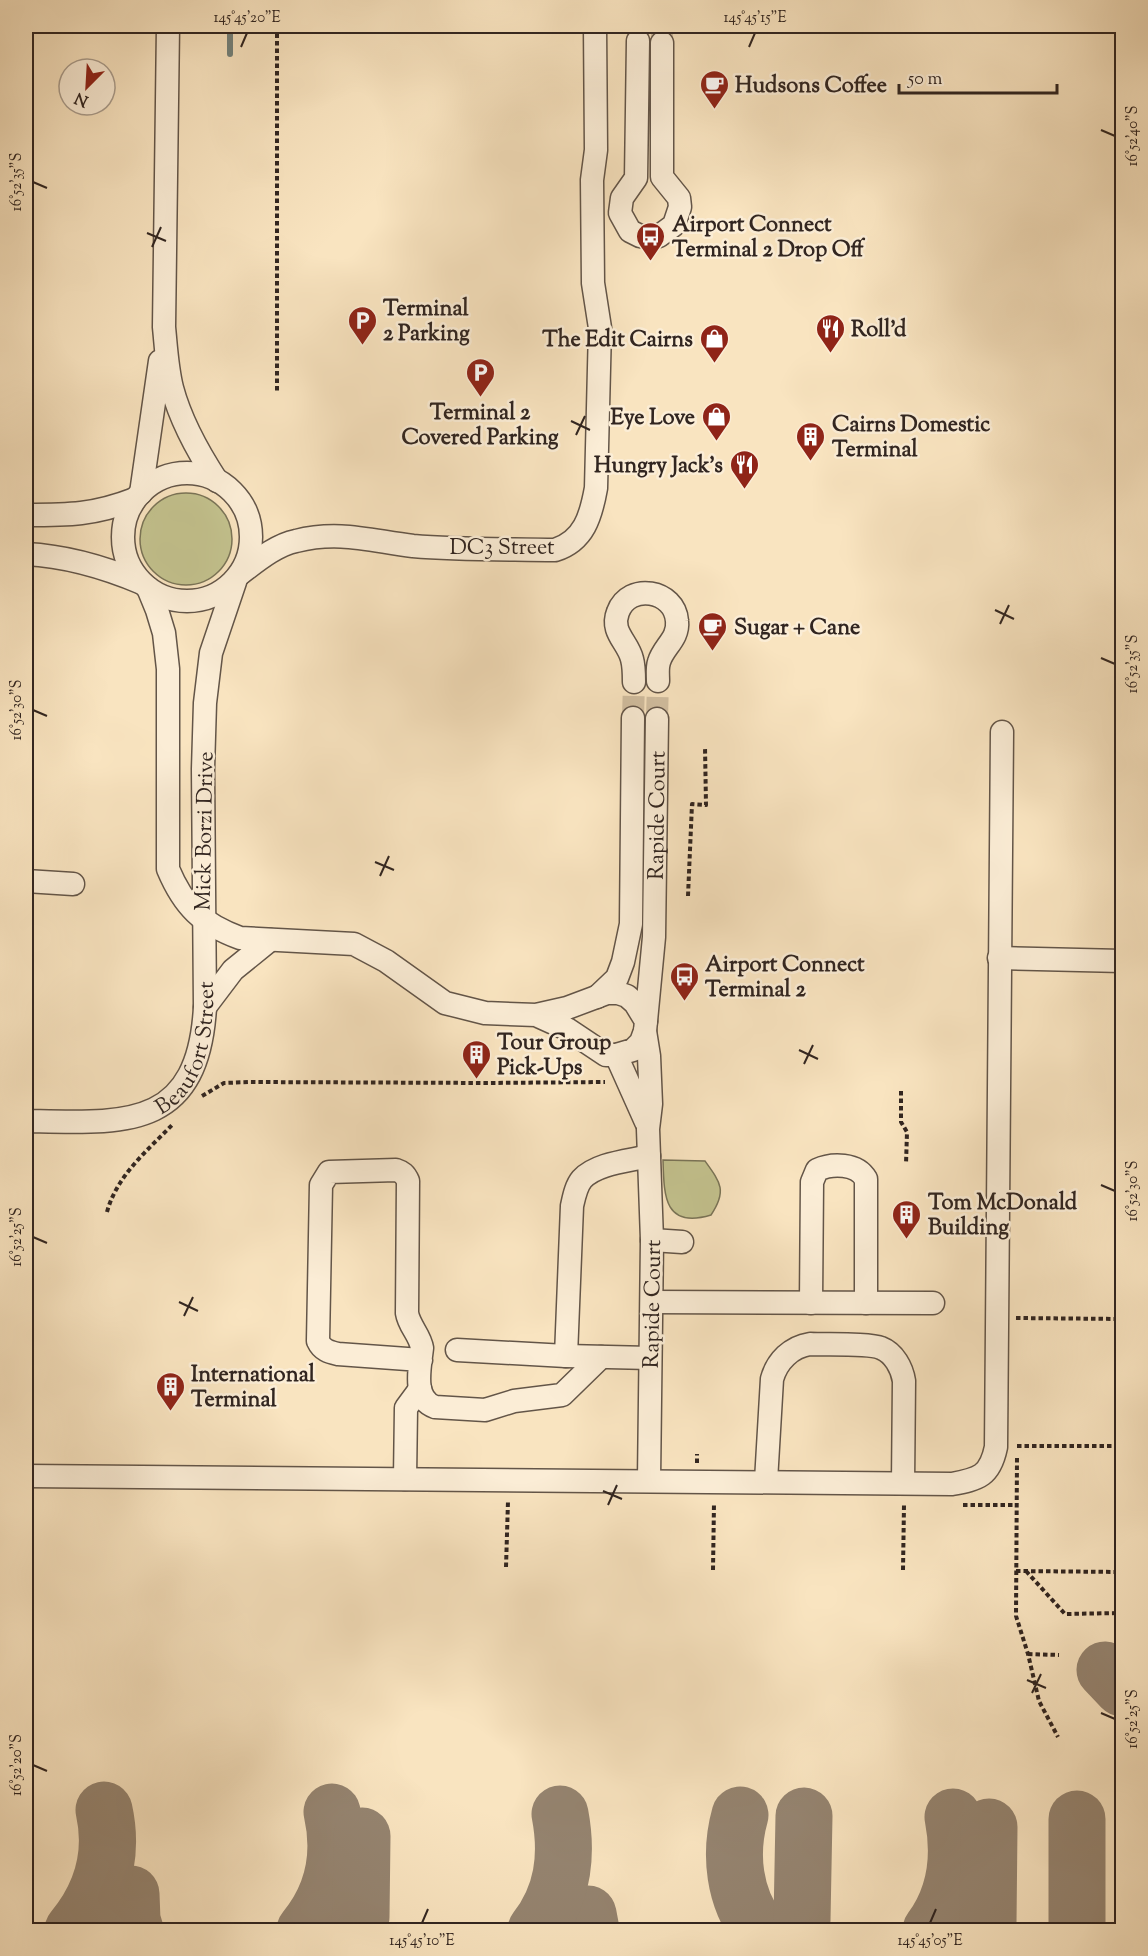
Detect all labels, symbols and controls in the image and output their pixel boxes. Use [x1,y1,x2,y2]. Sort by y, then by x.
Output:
text: 145°45'20"E [213,8,281,29]
text: 145°45'15"E [723,8,787,29]
north arrow [57,57,117,117]
scale bar [899,57,1056,95]
text: 50 m [907,67,943,93]
cafe icon: Hudsons Coffee [698,68,730,110]
place label: Hudsons Coffee [735,71,887,103]
text: N [71,85,92,112]
text: 16°52'40"S [1123,105,1144,167]
text: 16°52'35"S [7,153,28,211]
place label: Airport Connect Terminal 2 Drop Off [672,210,866,267]
bus stop icon: Airport Connect Terminal 2 Drop Off [635,220,667,262]
place label: Terminal 2 Parking [383,294,470,351]
parking icon: Terminal 2 Parking [346,304,378,346]
restaurant icon: Roll'd [814,312,846,354]
place label: Roll'd [851,315,907,347]
shop icon: The Edit Cairns [698,322,730,364]
place label: The Edit Cairns [542,325,693,357]
parking icon: Terminal 2 Covered Parking [464,356,496,398]
place label: Terminal 2 Covered Parking [401,398,559,455]
shop icon: Eye Love [700,400,732,442]
place label: Eye Love [610,403,695,435]
place label: Cairns Domestic Terminal [832,410,990,467]
building icon: Cairns Domestic Terminal [795,420,827,462]
restaurant icon: Hungry Jack's [728,448,760,490]
place label: Hungry Jack's [594,451,723,483]
street label: DC3 Street [449,533,555,565]
cafe icon: Sugar + Cane [697,610,729,652]
place label: Sugar + Cane [734,613,860,645]
text: 16°52'35"S [1123,635,1144,693]
text: 16°52'30"S [7,679,28,741]
street label: Rapide Court [642,750,676,880]
street label: Mick Borzi Drive [189,751,223,911]
place label: Airport Connect Terminal 2 [705,950,865,1007]
bus stop icon: Airport Connect Terminal 2 [668,960,700,1002]
street label: Beaufort Street [150,981,224,1124]
place label: Tour Group Pick-Ups [497,1028,611,1085]
building icon: Tour Group Pick-Ups [460,1038,492,1080]
text: 16°52'30"S [1123,1160,1144,1222]
place label: Tom McDonald Building [928,1188,1078,1245]
building icon: Tom McDonald Building [891,1198,923,1240]
text: 16°52'25"S [7,1207,28,1267]
street label: Rapide Court [637,1239,671,1369]
place label: International Terminal [191,1360,316,1417]
building icon: International Terminal [154,1370,186,1412]
text: 16°52'25"S [1123,1689,1144,1749]
text: 16°52'20"S [7,1734,28,1796]
text: 145°45'10"E [389,1931,455,1952]
text: 145°45'05"E [898,1931,963,1952]

